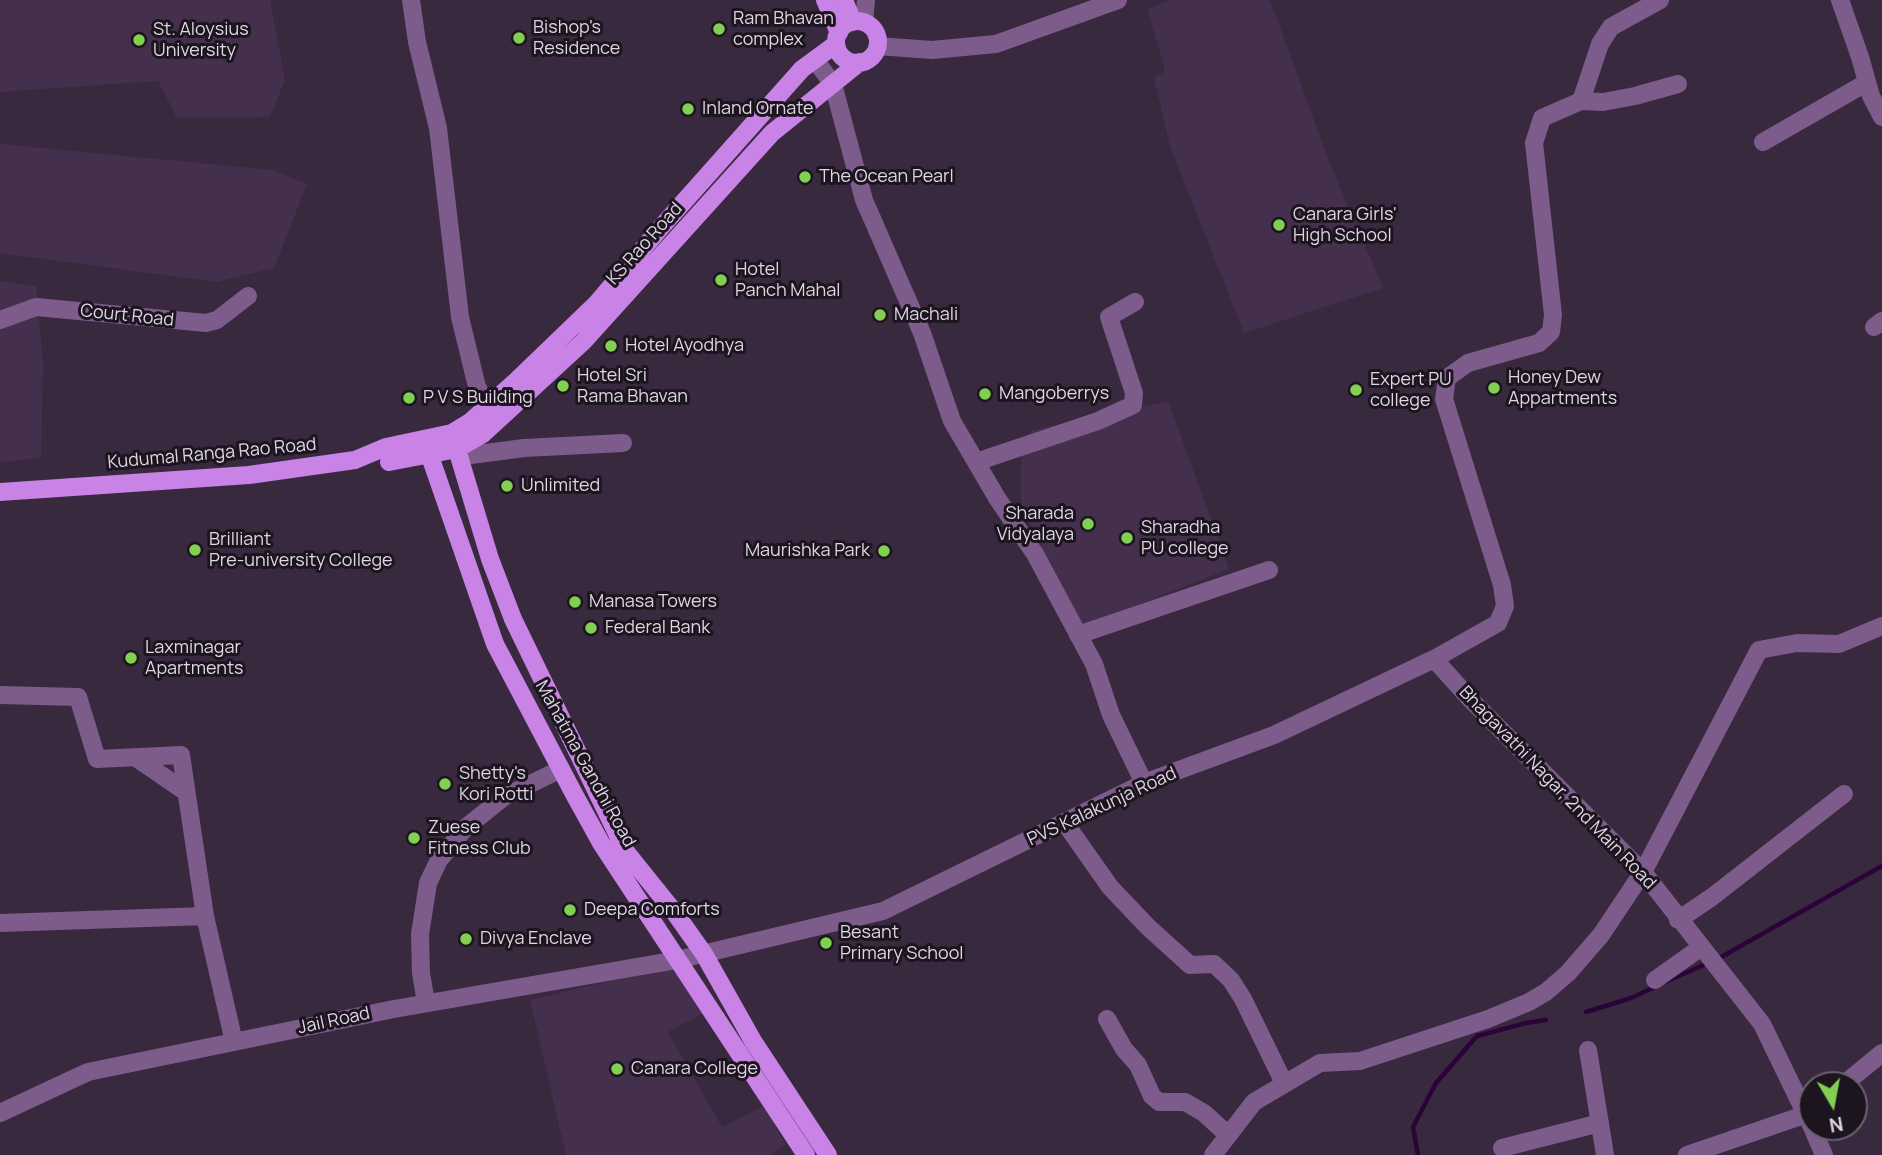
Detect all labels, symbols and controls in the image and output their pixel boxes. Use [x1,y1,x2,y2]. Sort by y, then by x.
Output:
place label: Ram Bhavan complex [733,8,834,50]
place label: Bishop's Residence [533,17,620,60]
place label: St. Aloysius University [153,19,249,61]
marker: Ram Bhavan complex [711,21,727,37]
marker: Bishop's Residence [511,30,527,46]
marker: St. Aloysius University [131,32,147,48]
place label: Inland Ornate [702,98,814,120]
marker: Inland Ornate [680,101,696,117]
place label: The Ocean Pearl [819,166,954,188]
marker: The Ocean Pearl [797,169,813,185]
street label: KS Rao Road [602,198,688,290]
place label: Canara Girls' High School [1293,204,1397,246]
marker: Canara Girls' High School [1271,217,1287,233]
place label: Hotel Panch Mahal [735,259,840,302]
marker: Hotel Panch Mahal [713,272,729,288]
street label: Court Road [79,300,175,332]
place label: Machali [894,304,958,326]
marker: Machali [872,307,888,323]
place label: Hotel Ayodhya [625,335,744,357]
marker: Hotel Ayodhya [603,338,619,354]
place label: Hotel Sri Rama Bhavan [577,365,688,408]
place label: Honey Dew Appartments [1508,367,1617,410]
place label: Expert PU college [1370,369,1452,412]
marker: Hotel Sri Rama Bhavan [555,378,571,394]
marker: Honey Dew Appartments [1486,380,1502,396]
marker: Expert PU college [1348,382,1364,398]
place label: Mangoberrys [999,383,1109,405]
marker: Mangoberrys [977,386,993,402]
place label: P V S Building [423,387,533,409]
marker: P V S Building [401,390,417,406]
street label: Kudumal Ranga Rao Road [107,434,317,474]
place label: Unlimited [521,475,600,497]
marker: Unlimited [499,478,515,494]
place label: Sharada Vidyalaya [997,503,1074,546]
marker: Sharada Vidyalaya [1080,516,1096,532]
place label: Sharadha PU college [1141,517,1229,560]
place label: Brilliant Pre-university College [209,529,393,572]
marker: Sharadha PU college [1119,530,1135,546]
place label: Maurishka Park [745,540,870,562]
marker: Brilliant Pre-university College [187,542,203,558]
marker: Maurishka Park [876,543,892,559]
place label: Manasa Towers [589,591,717,613]
marker: Manasa Towers [567,594,583,610]
place label: Federal Bank [605,617,710,639]
marker: Federal Bank [583,620,599,636]
place label: Laxminagar Apartments [145,637,244,680]
marker: Laxminagar Apartments [123,650,139,666]
street label: Mahatma Gandhi Road [530,677,640,851]
street label: Bhagavathi Nagar, 2nd Main Road [1454,682,1660,894]
place label: Shetty's Kori Rotti [459,763,533,806]
street label: PVS Kalakunja Road [1024,763,1180,851]
marker: Shetty's Kori Rotti [437,776,453,792]
place label: Zuese Fitness Club [428,817,531,860]
marker: Zuese Fitness Club [406,830,422,846]
place label: Deepa Comforts [584,899,720,921]
marker: Deepa Comforts [562,902,578,918]
place label: Besant Primary School [840,922,964,964]
place label: Divya Enclave [480,928,592,950]
marker: Divya Enclave [458,931,474,947]
marker: Besant Primary School [818,935,834,951]
street label: Jail Road [296,1003,372,1039]
place label: Canara College [631,1058,758,1080]
marker: Canara College [609,1061,625,1077]
north arrow [1798,1071,1868,1141]
text: N [1827,1111,1845,1139]

